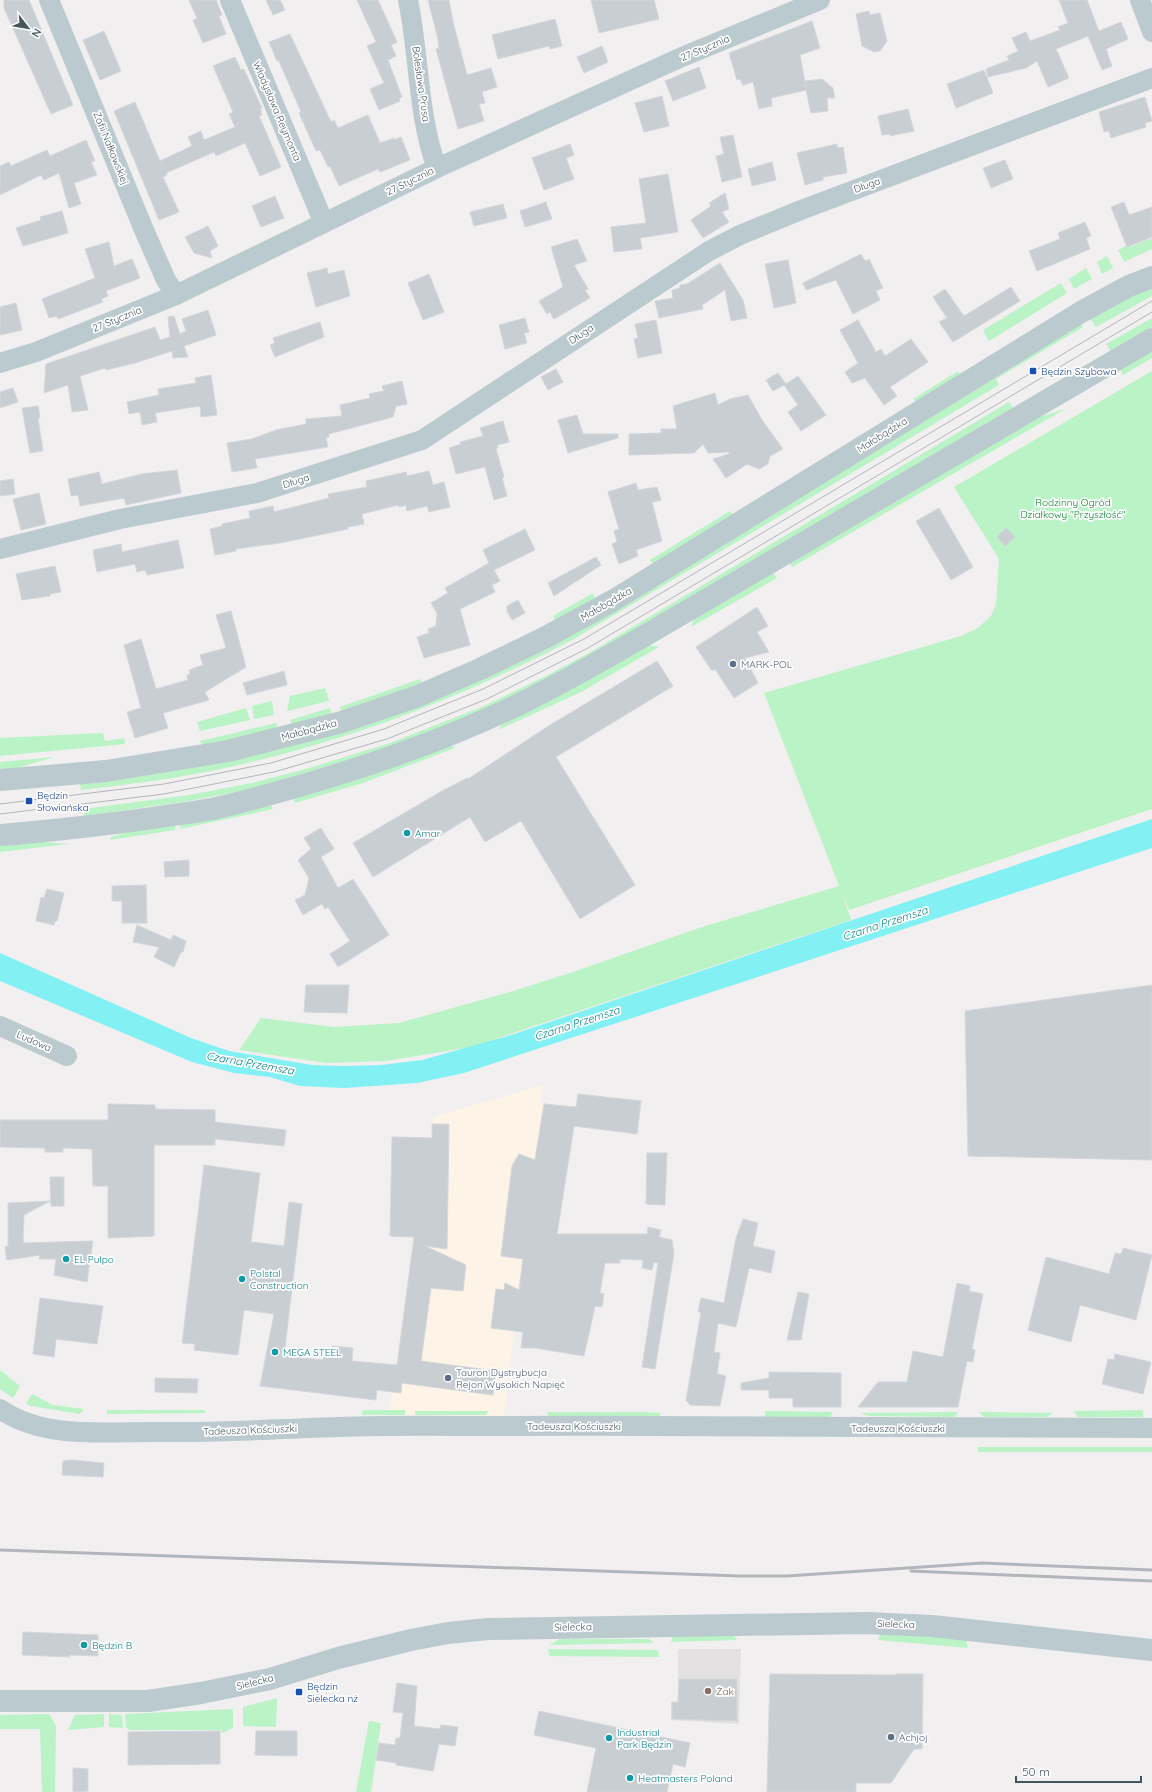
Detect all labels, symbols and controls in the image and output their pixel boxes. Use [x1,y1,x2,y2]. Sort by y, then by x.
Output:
north arrow [8,8,48,48]
text: N [28,26,45,40]
street label: 27 Stycznia [679,32,731,64]
street label: Bolesława Prusa [409,45,433,123]
street label: Władysława Reymonta [250,59,304,163]
street label: Zofii Nałkowskiej [90,109,132,187]
street label: 27 Stycznia [384,164,436,198]
street label: Długa [852,174,882,196]
street label: 27 Stycznia [91,303,143,335]
street label: Długa [566,321,596,347]
place label: Będzin Szybowa [1041,365,1116,378]
marker: Będzin Szybowa [1028,366,1038,376]
street label: Małobądzka [854,414,910,456]
street label: Długa [281,471,311,491]
park label: Rodzinny Ogród Działkowy "Przyszłość" [1020,496,1126,521]
street label: Małobądzka [578,584,634,624]
place label: MARK-POL [741,658,793,671]
marker: MARK-POL [728,659,738,669]
street label: Małobądzka [280,716,338,744]
place label: Będzin Słowiańska [37,789,89,814]
marker: Będzin Słowiańska [24,796,34,806]
place label: Amar [415,827,441,840]
marker: Amar [402,828,412,838]
water label: Czarna Przemsza [841,902,931,943]
water label: Czarna Przemsza [533,1002,623,1043]
street label: Ludowa [15,1028,53,1054]
water label: Czarna Przemsza [205,1048,296,1078]
place label: EL Pulpo [74,1253,114,1266]
marker: EL Pulpo [61,1254,71,1264]
place label: Polstal Construction [250,1267,309,1292]
marker: Polstal Construction [237,1274,247,1284]
place label: MEGA STEEL [283,1346,342,1359]
marker: MEGA STEEL [270,1347,280,1357]
place label: Tauron Dystrybucja Rejon Wysokich Napięć [456,1366,565,1391]
marker: Tauron Dystrybucja Rejon Wysokich Napięć [443,1373,453,1383]
street label: Tadeusza Kościuszki [527,1420,621,1433]
street label: Tadeusza Kościuszki [203,1422,297,1438]
street label: Tadeusza Kościuszki [851,1422,945,1435]
street label: Sielecka [877,1617,915,1631]
street label: Sielecka [554,1620,592,1634]
place label: Będzin B [92,1639,133,1652]
marker: Będzin B [79,1640,89,1650]
street label: Sielecka [235,1671,275,1693]
place label: Będzin Sielecka nż [307,1680,358,1705]
place label: Żak [716,1685,734,1698]
marker: Żak [703,1686,713,1696]
marker: Będzin Sielecka nż [294,1687,304,1697]
place label: Industrial Park Będzin [617,1726,672,1751]
place label: Achjoj [899,1731,928,1744]
marker: Achjoj [886,1732,896,1742]
marker: Industrial Park Będzin [604,1733,614,1743]
scale bar [1016,1758,1141,1784]
text: 50 m [1022,1764,1050,1779]
place label: Heatmasters Poland [638,1772,733,1785]
marker: Heatmasters Poland [625,1773,635,1783]

